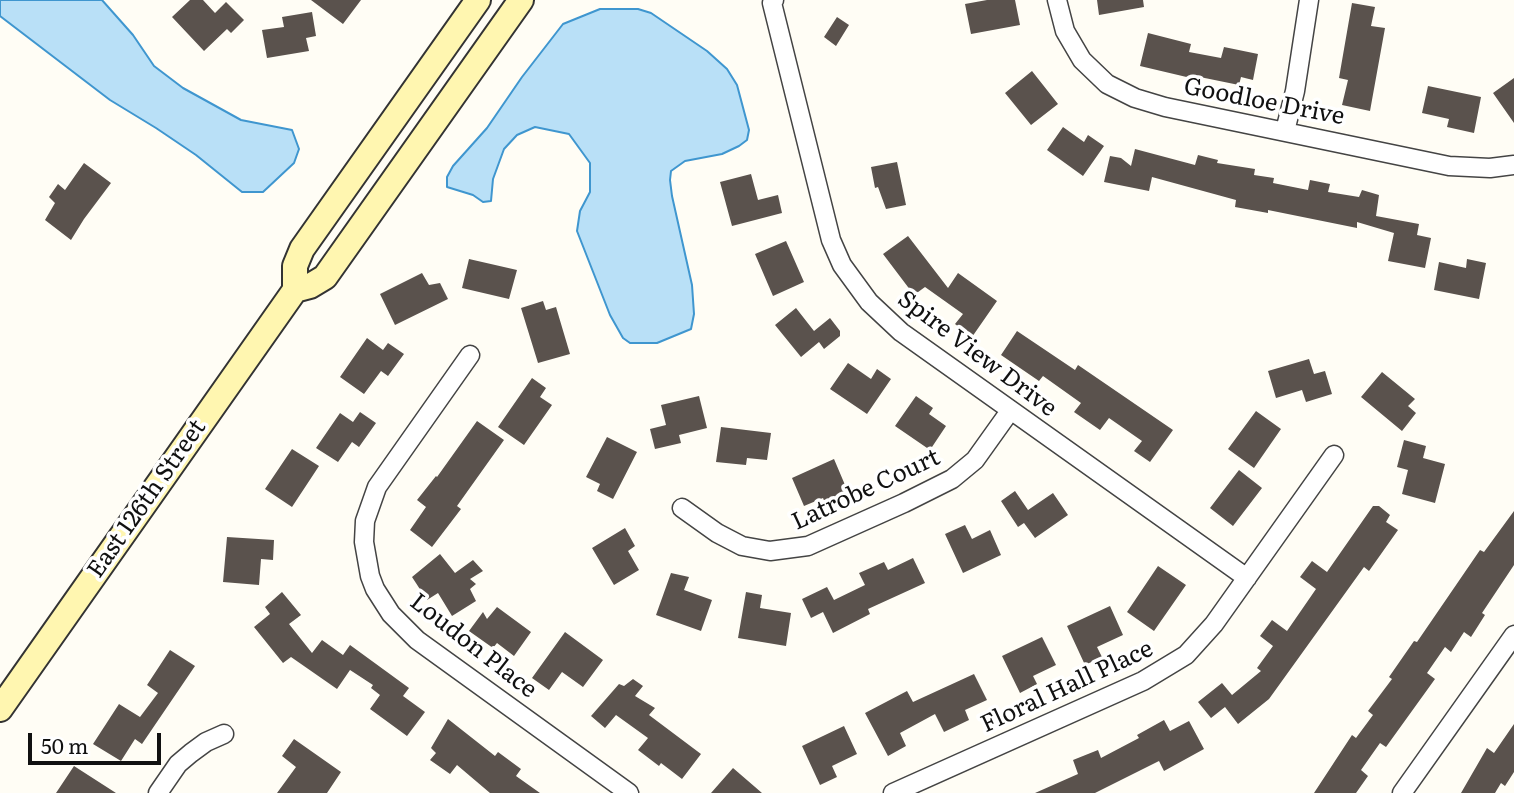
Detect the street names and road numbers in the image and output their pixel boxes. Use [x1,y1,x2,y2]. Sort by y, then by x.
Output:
street label: Goodloe Drive [1181,72,1347,132]
street label: Spire View Drive [892,285,1062,423]
street label: East 126th Street [82,414,212,584]
street label: Latrobe Court [787,443,945,537]
street label: Loudon Place [404,588,542,704]
street label: Floral Hall Place [976,635,1158,739]

